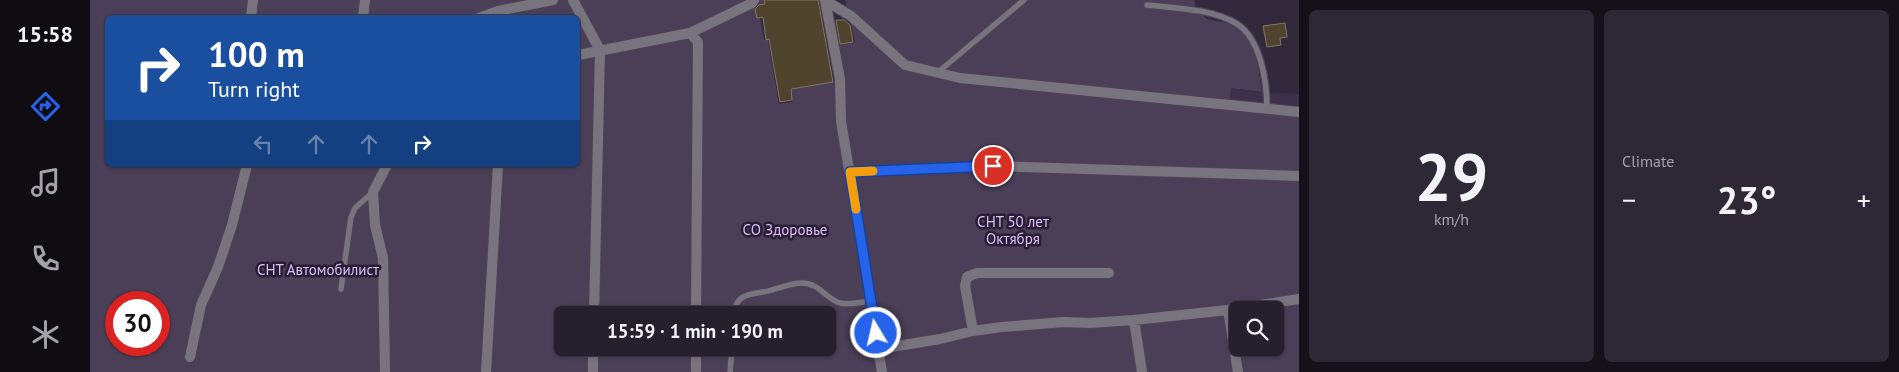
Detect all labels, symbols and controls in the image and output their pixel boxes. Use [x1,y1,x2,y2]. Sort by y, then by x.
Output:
text: 15:58 [17,20,73,48]
text: 100 m [208,31,305,77]
icon: right [125,35,190,100]
text: Turn right [208,75,300,103]
icon: directions [28,89,63,124]
icon: left [249,130,277,158]
icon: ahead [302,130,330,158]
icon: ahead [355,130,383,158]
icon: right [408,130,436,158]
text: 29 [1415,134,1488,218]
pin [972,145,1014,187]
text: Climate [1622,151,1674,171]
icon: arrive [979,152,1007,180]
icon: music [28,165,63,200]
text: 23° [1717,175,1776,224]
text: − [1622,181,1636,218]
text: + [1857,181,1871,218]
text: km/h [1434,209,1469,229]
park label: СНТ 50 лет Октября [977,212,1049,248]
park label: СО Здоровье [743,220,827,239]
icon: phone [28,241,63,276]
park label: СНТ Автомобилист [257,260,379,279]
speed limit sign: 30 [105,291,170,356]
map controls [1229,301,1284,356]
button: search [1229,301,1284,356]
position arrow [849,306,901,358]
icon: climate [28,317,63,352]
text: 15:59 · 1 min · 190 m [607,319,783,343]

